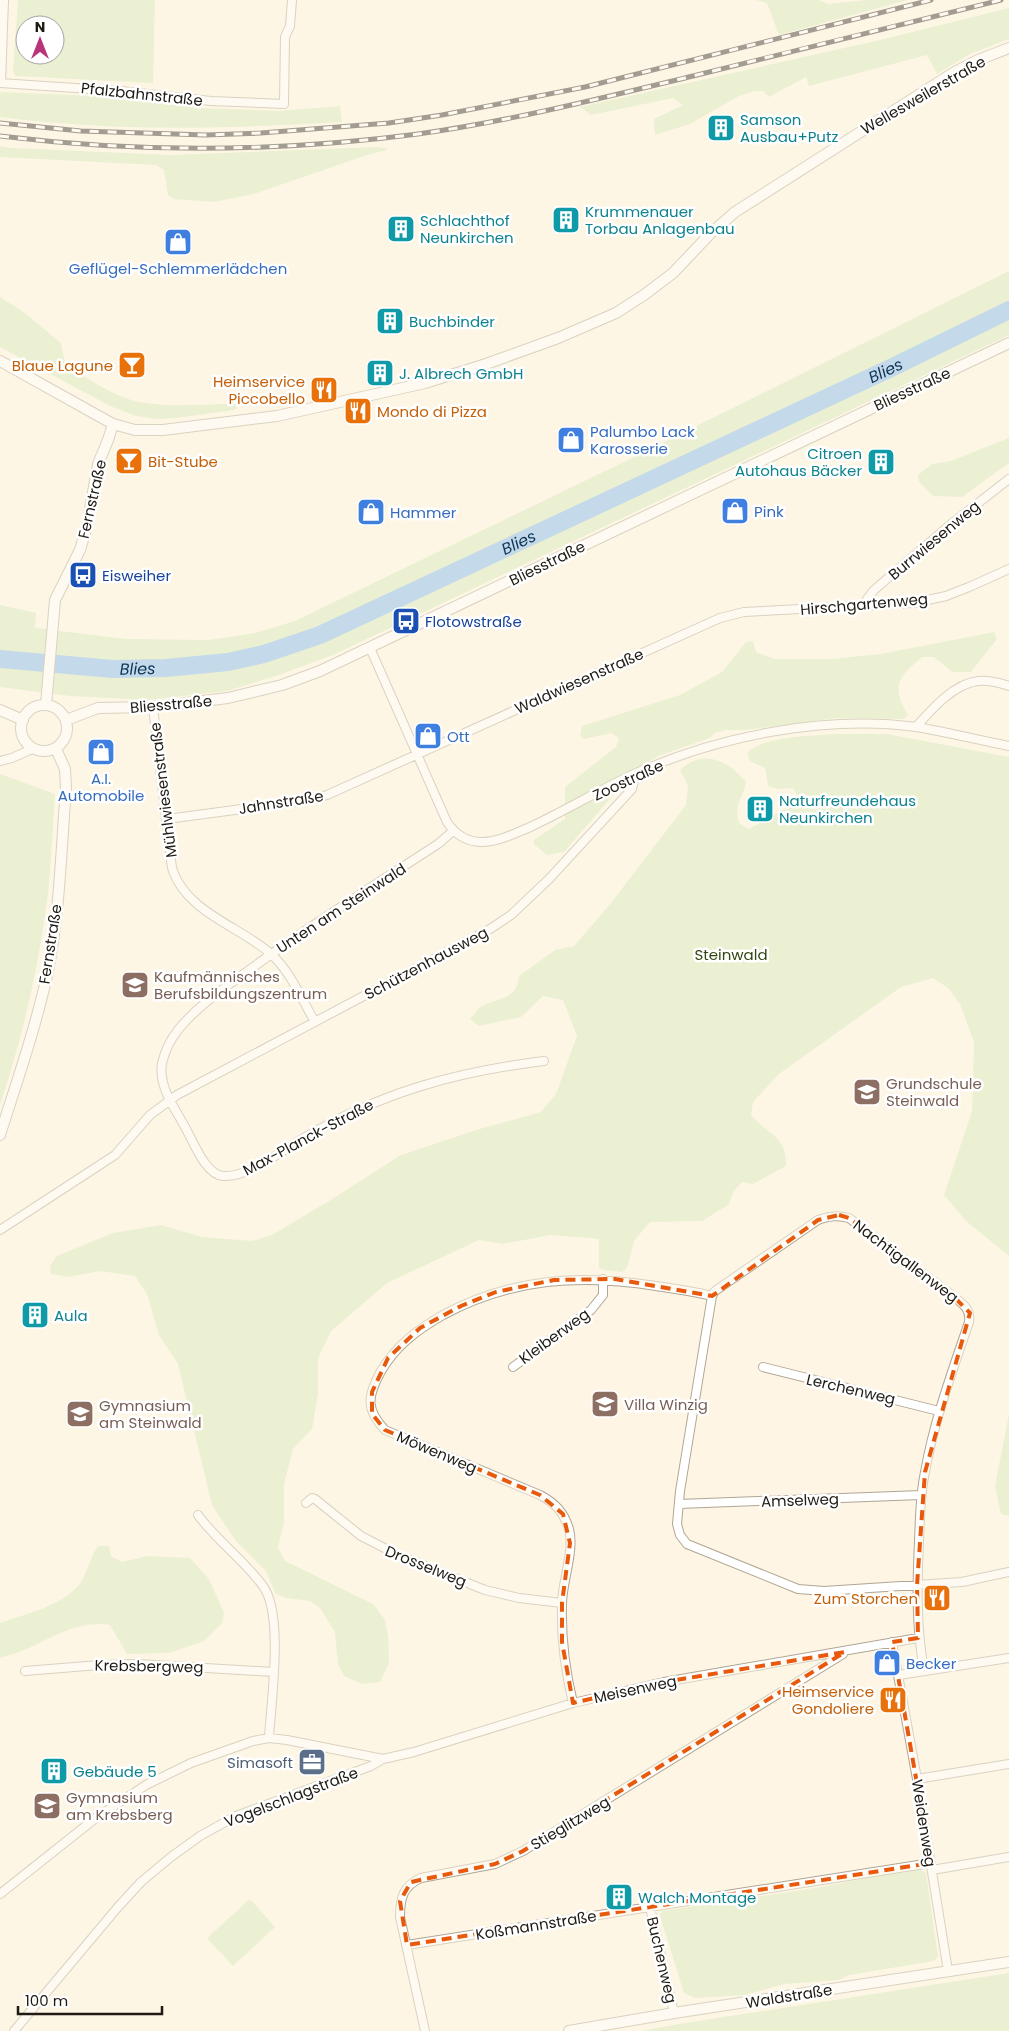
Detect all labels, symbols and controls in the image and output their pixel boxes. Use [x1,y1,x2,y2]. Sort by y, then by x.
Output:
north arrow [15,15,65,65]
text: N [35,17,45,37]
street label: Wellesweilerstraße [857,51,989,139]
street label: Pfalzbahnstraße [80,77,204,111]
place label: Samson Ausbau+Putz [740,109,838,147]
building icon: Samson Ausbau+Putz [706,113,736,143]
place label: Krummenauer Torbau Anlagenbau [585,201,735,239]
building icon: Krummenauer Torbau Anlagenbau [551,205,581,235]
place label: Schlachthof Neunkirchen [420,210,514,248]
building icon: Schlachthof Neunkirchen [386,214,416,244]
shop icon: Geflügel-Schlemmerlädchen [163,227,193,257]
place label: Geflügel-Schlemmerlädchen [69,258,287,279]
building icon: Buchbinder [375,306,405,336]
place label: Buchbinder [409,311,495,332]
bar icon: Blaue Lagune [117,350,147,380]
water label: Blies [864,352,907,389]
place label: Blaue Lagune [12,355,113,376]
building icon: J. Albrech GmbH [365,358,395,388]
street label: Bliesstraße [870,362,954,416]
place label: J. Albrech GmbH [399,363,523,384]
place label: Heimservice Piccobello [213,371,305,409]
restaurant icon: Heimservice Piccobello [309,375,339,405]
restaurant icon: Mondo di Pizza [343,396,373,426]
place label: Mondo di Pizza [377,401,487,422]
place label: Palumbo Lack Karosserie [590,421,695,459]
shop icon: Palumbo Lack Karosserie [556,425,586,455]
place label: Citroen Autohaus Bäcker [735,443,862,481]
bar icon: Bit-Stube [114,446,144,476]
building icon: Citroen Autohaus Bäcker [866,447,896,477]
place label: Bit-Stube [148,451,218,472]
street label: Fernstraße [73,457,111,541]
street label: Burrwiesenweg [884,495,984,585]
shop icon: Pink [720,496,750,526]
shop icon: Hammer [356,497,386,527]
place label: Pink [754,501,784,522]
place label: Hammer [390,502,457,523]
water label: Blies [497,524,540,560]
street label: Bliesstraße [505,536,589,590]
bus stop icon: Eisweiher [68,560,98,590]
place label: Eisweiher [102,565,171,586]
street label: Hirschgartenweg [799,588,929,620]
bus stop icon: Flotowstraße [391,606,421,636]
place label: Flotowstraße [425,611,522,632]
street label: Waldwiesenstraße [511,643,647,719]
water label: Blies [119,657,156,680]
street label: Bliesstraße [129,690,213,718]
street label: Mühlwiesenstraße [144,721,182,859]
shop icon: Ott [413,721,443,751]
place label: Ott [447,726,470,747]
shop icon: A.I. Automobile [86,737,116,767]
street label: Zoostraße [589,754,667,806]
place label: A.I. Automobile [58,768,144,806]
street label: Jahnstraße [237,785,325,819]
place label: Naturfreundehaus Neunkirchen [779,790,916,828]
building icon: Naturfreundehaus Neunkirchen [745,794,775,824]
street label: Unten am Steinwald [272,858,410,958]
street label: Fernstraße [33,903,67,985]
street label: Schützenhausweg [360,922,492,1004]
park label: Steinwald [694,944,768,965]
place label: Kaufmännisches Berufsbildungszentrum [154,966,327,1004]
school or university icon: Kaufmännisches Berufsbildungszentrum [120,970,150,1000]
place label: Grundschule Steinwald [886,1073,982,1111]
school or university icon: Grundschule Steinwald [852,1077,882,1107]
street label: Max-Planck-Straße [239,1094,377,1180]
street label: Nachtigallenweg [849,1214,963,1308]
building icon: Aula [20,1300,50,1330]
street label: Kleiberweg [514,1303,594,1369]
place label: Aula [54,1305,88,1326]
street label: Lerchenweg [804,1369,898,1409]
school or university icon: Villa Winzig [590,1389,620,1419]
place label: Villa Winzig [624,1394,708,1415]
place label: Gymnasium am Steinwald [99,1395,202,1433]
school or university icon: Gymnasium am Steinwald [65,1399,95,1429]
street label: Möwenweg [394,1426,480,1478]
street label: Amselweg [761,1488,839,1512]
street label: Drosselweg [382,1540,470,1592]
restaurant icon: Zum Storchen [922,1583,952,1613]
place label: Zum Storchen [814,1588,918,1609]
shop icon: Becker [872,1648,902,1678]
place label: Becker [906,1653,957,1674]
street label: Krebsbergweg [94,1655,204,1677]
street label: Meisenweg [592,1670,678,1708]
place label: Heimservice Gondoliere [782,1681,874,1719]
restaurant icon: Heimservice Gondoliere [878,1685,908,1715]
office icon: Simasoft [297,1747,327,1777]
place label: Simasoft [227,1752,293,1773]
building icon: Gebäude 5 [39,1756,69,1786]
place label: Gebäude 5 [73,1761,157,1782]
street label: Vogelschlagstraße [221,1762,361,1832]
street label: Weidenweg [907,1778,941,1868]
place label: Gymnasium am Krebsberg [66,1787,173,1825]
school or university icon: Gymnasium am Krebsberg [32,1791,62,1821]
street label: Stieglitzweg [527,1791,613,1855]
building icon: Walch Montage [604,1882,634,1912]
place label: Walch Montage [638,1887,756,1908]
street label: Koßmannstraße [474,1905,598,1945]
street label: Buchenweg [642,1915,682,2005]
street label: Waldstraße [744,1979,834,2013]
scale bar [18,1984,161,2016]
text: 100 m [25,1990,68,2011]

